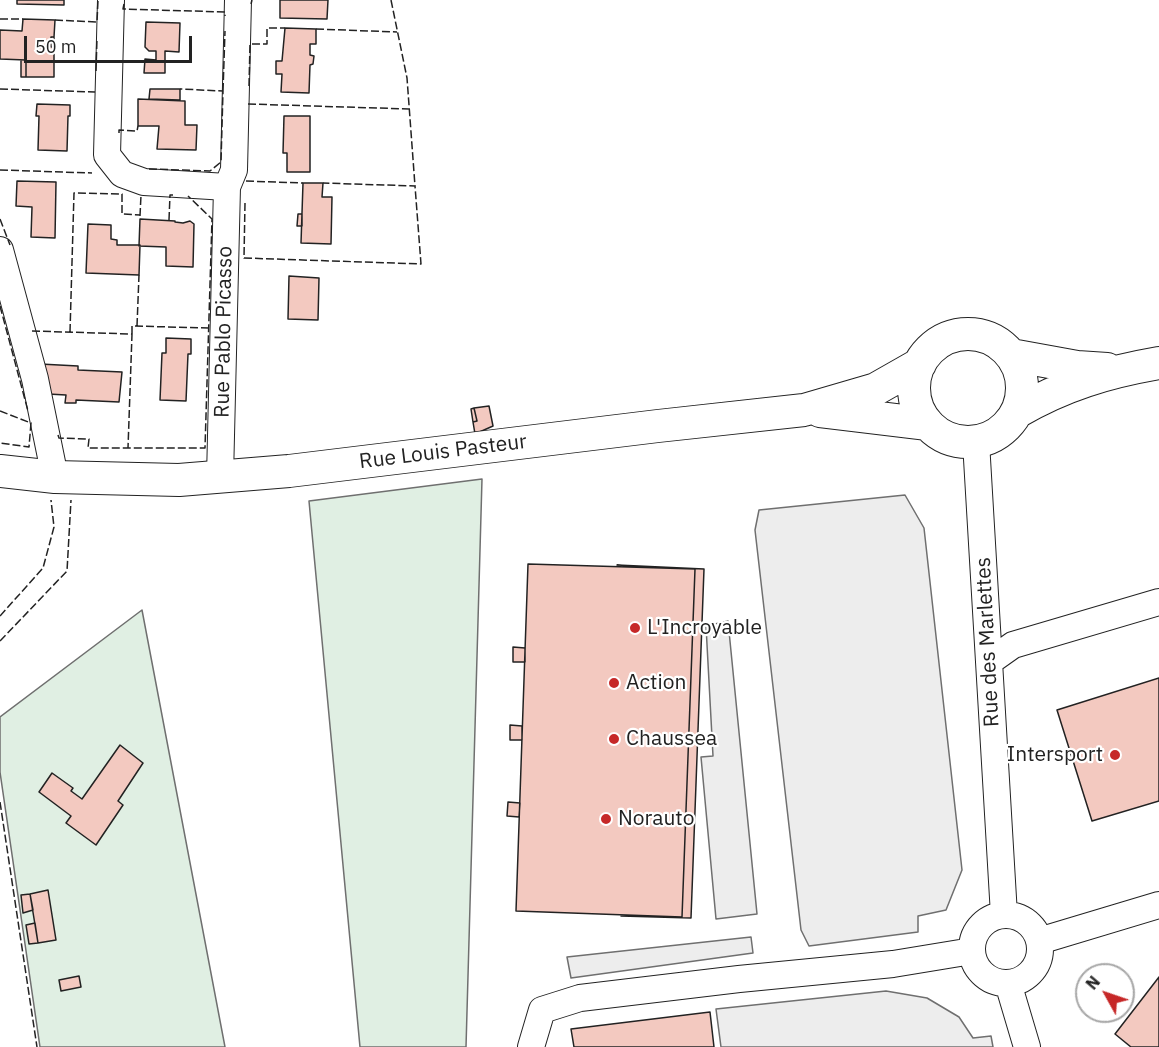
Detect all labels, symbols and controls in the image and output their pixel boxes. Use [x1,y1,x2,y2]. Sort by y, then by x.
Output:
scale bar [27,24,195,62]
text: 50 m [35,35,77,58]
street label: Rue Pablo Picasso [210,246,238,418]
street label: Rue Louis Pasteur [358,429,528,475]
street label: Rue des Marlettes [971,556,1005,728]
place label: L'Incroyable [647,615,762,641]
marker: L'Incroyable [628,621,642,635]
place label: Action [626,670,686,696]
marker: Action [607,676,621,690]
place label: Chaussea [626,726,717,752]
marker: Chaussea [607,732,621,746]
place label: Intersport [1007,742,1103,768]
marker: Intersport [1108,748,1122,762]
place label: Norauto [618,806,694,832]
marker: Norauto [599,812,613,826]
north arrow [1075,963,1135,1023]
text: N [1081,972,1104,994]

